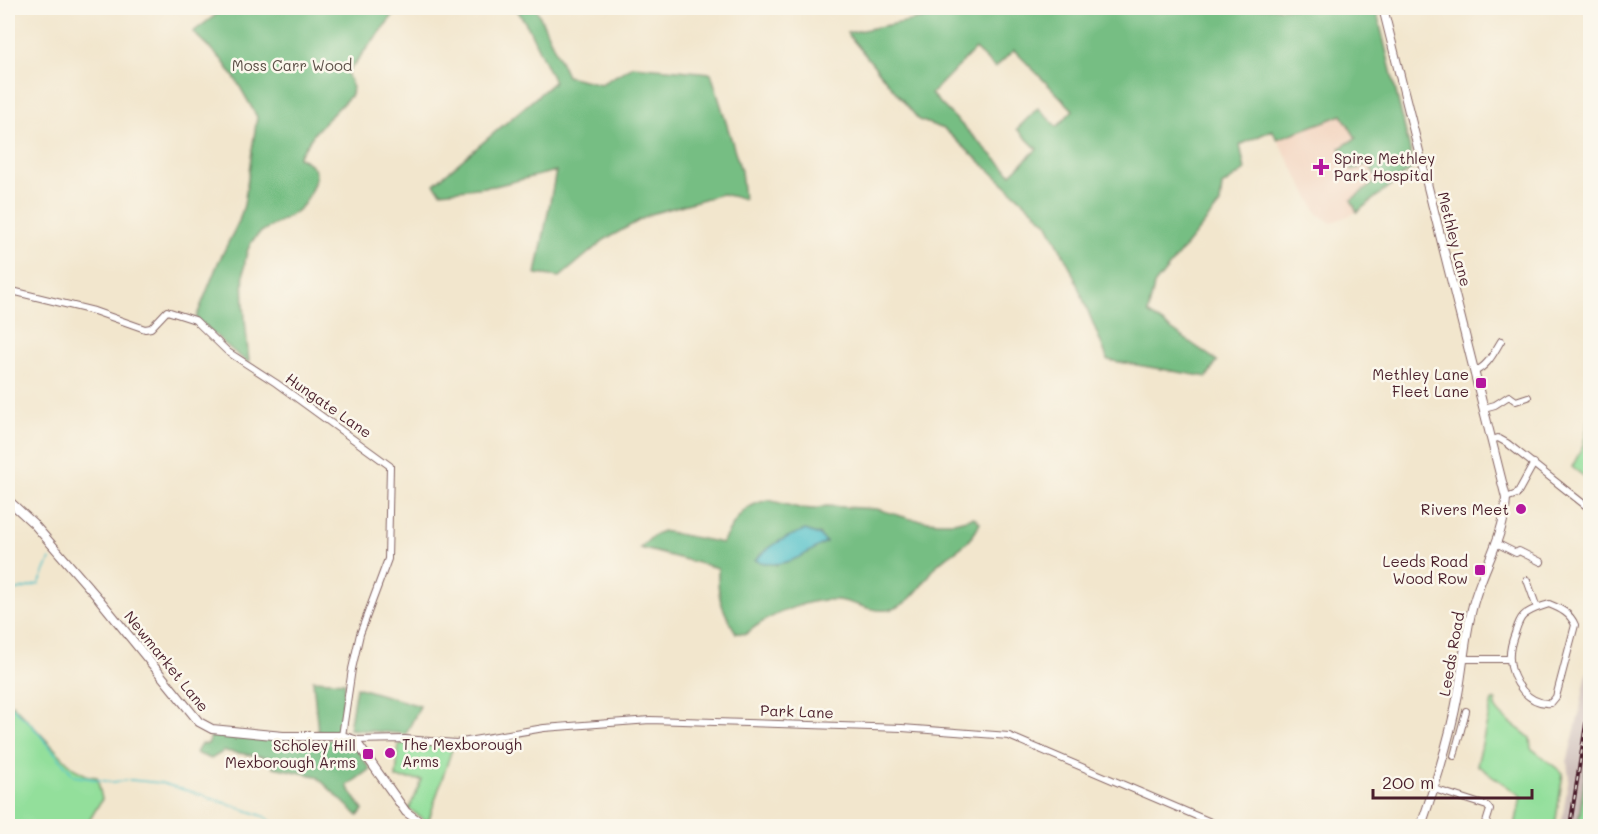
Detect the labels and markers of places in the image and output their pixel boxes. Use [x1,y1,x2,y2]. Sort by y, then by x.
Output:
place label: Spire Methley Park Hospital [1334,148,1435,185]
marker: Spire Methley Park Hospital [1312,158,1330,176]
place label: Methley Lane Fleet Lane [1372,364,1469,401]
marker: Methley Lane Fleet Lane [1474,376,1488,390]
place label: Rivers Meet [1421,499,1509,519]
marker: Rivers Meet [1514,502,1528,516]
place label: Leeds Road Wood Row [1383,551,1468,588]
marker: Leeds Road Wood Row [1473,563,1487,577]
place label: The Mexborough Arms [402,734,522,771]
place label: Scholey Hill Mexborough Arms [225,735,356,772]
marker: The Mexborough Arms [383,746,397,760]
marker: Scholey Hill Mexborough Arms [361,747,375,761]

